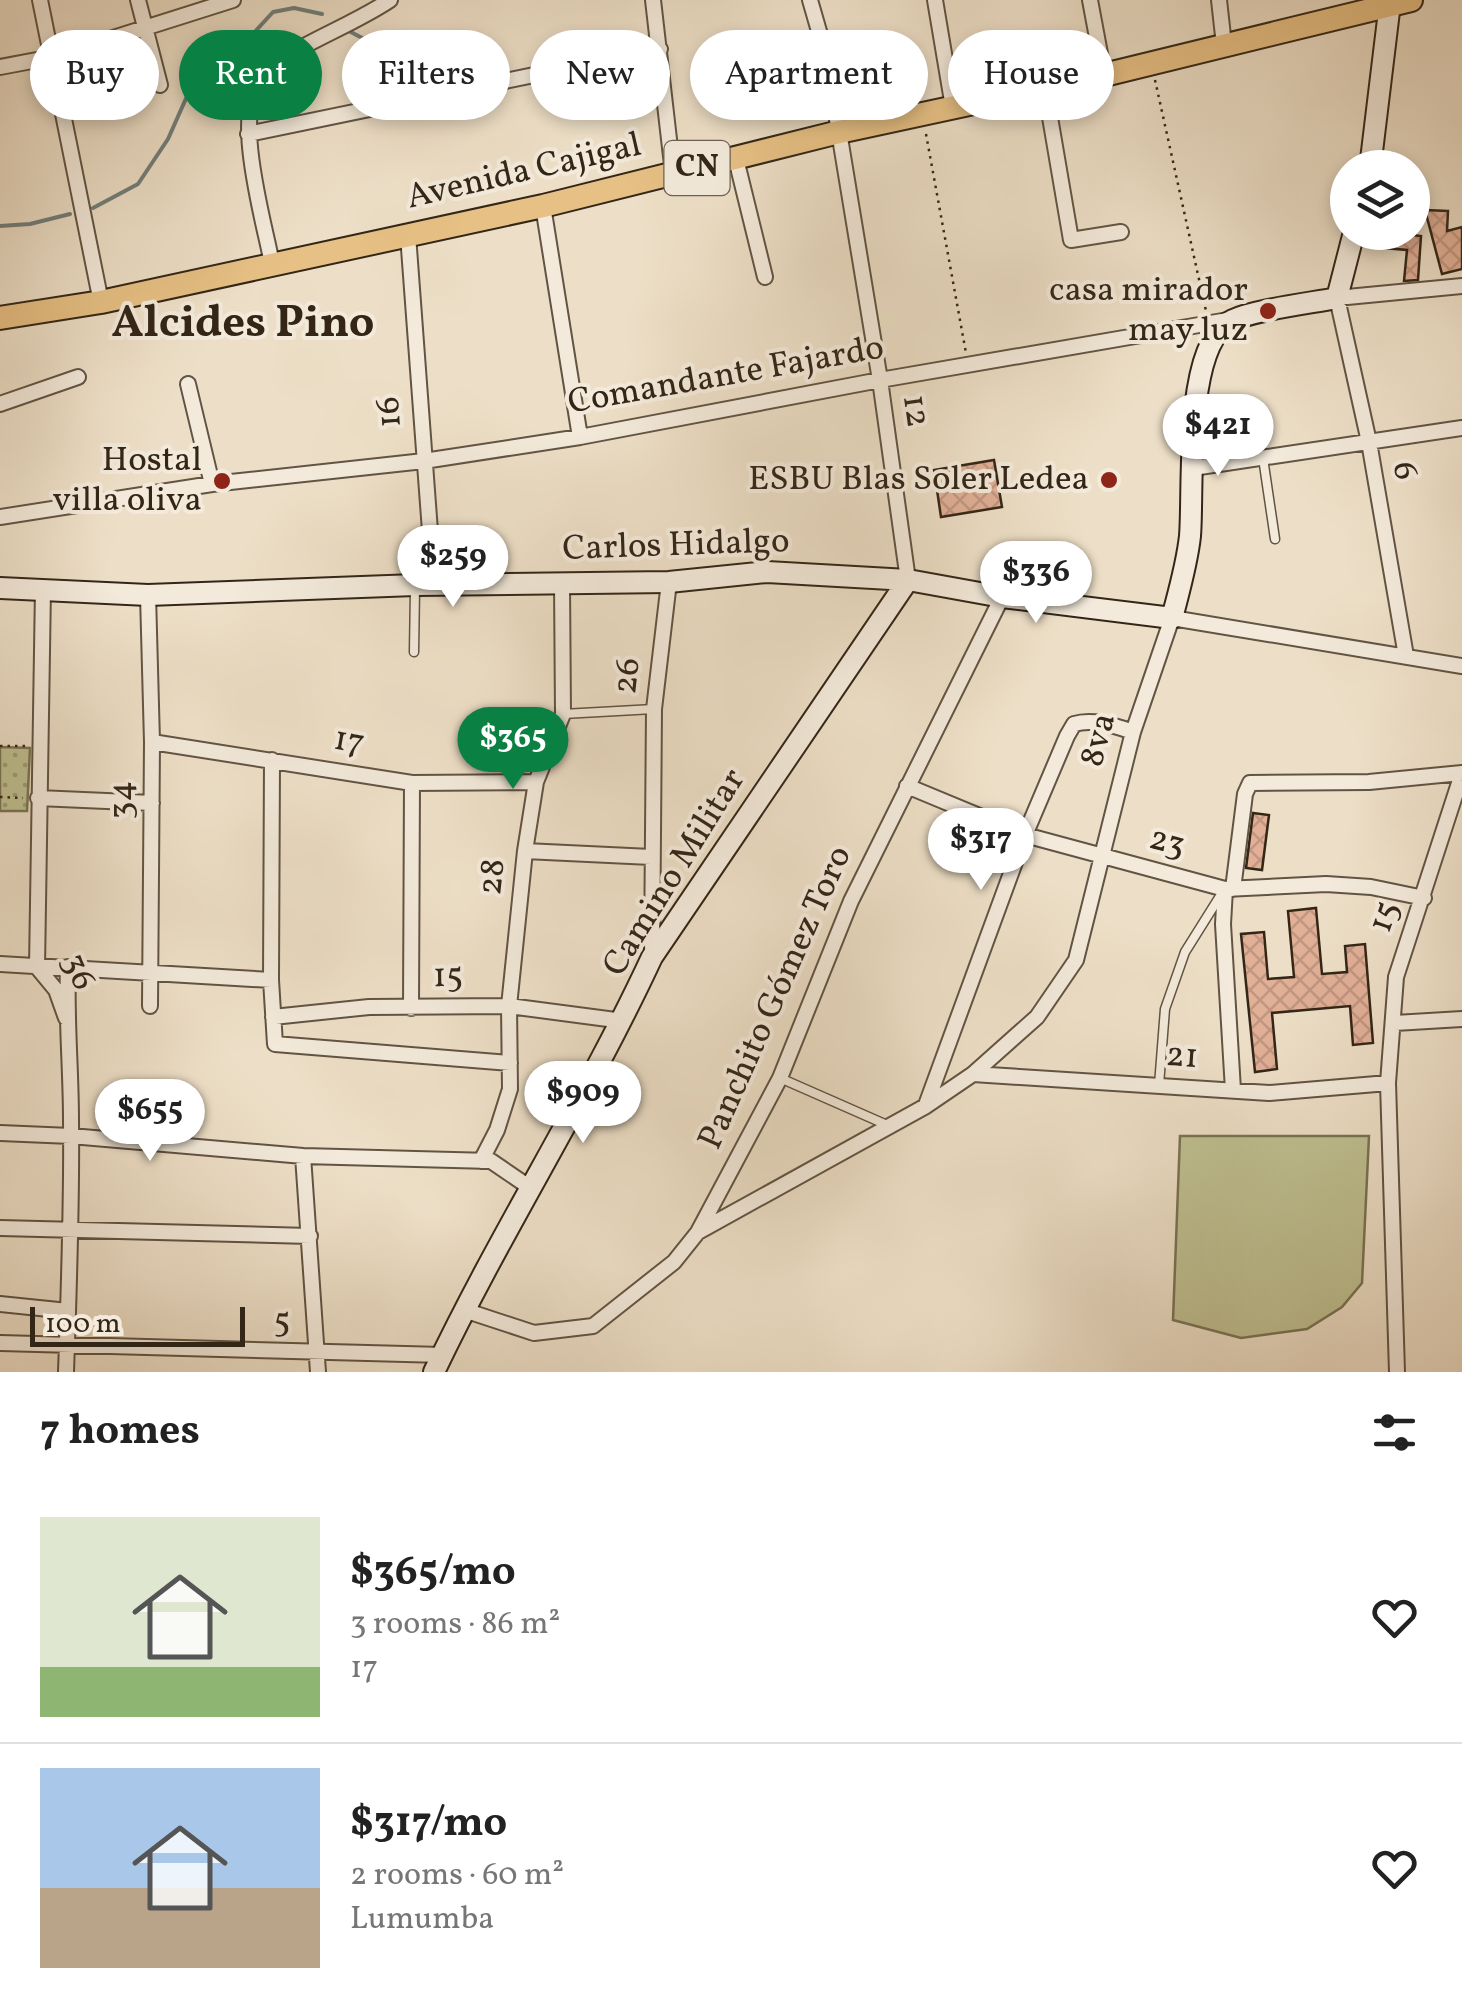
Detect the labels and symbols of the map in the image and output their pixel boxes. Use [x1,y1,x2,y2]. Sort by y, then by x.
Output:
street label: Avenida Cajigal [402,122,646,222]
road number: CN [664,141,730,195]
place label: casa mirador may luz [1049,267,1248,355]
district label: Alcides Pino [112,293,374,356]
marker: casa mirador may luz [1257,300,1279,322]
street label: Comandante Fajardo [564,325,888,427]
street label: 12 [889,392,941,430]
pin: $421 [1159,394,1277,479]
street label: 16 [365,395,415,429]
place label: Hostal villa oliva [52,437,202,525]
place label: ESBU Blas Soler Ledea [748,456,1089,504]
street label: 6 [1379,458,1429,484]
marker: ESBU Blas Soler Ledea [1098,469,1120,491]
marker: Hostal villa oliva [211,470,233,492]
street label: Carlos Hidalgo [562,518,790,574]
pin: $259 [394,525,512,610]
pin: $336 [977,541,1095,626]
street label: 26 [602,655,654,697]
pin: $365 [454,707,572,792]
street label: 8va [1069,708,1129,772]
street label: 17 [330,716,368,768]
street label: Camino Militar [592,760,758,986]
street label: 34 [98,781,146,819]
pin: $317 [922,808,1040,893]
street label: 23 [1144,815,1190,871]
street label: Panchito Gómez Toro [687,839,865,1157]
street label: 28 [467,856,519,898]
street label: 15 [1357,895,1413,939]
street label: 36 [49,946,107,998]
street label: 15 [432,953,464,1001]
street label: 21 [1164,1032,1200,1082]
pin: $909 [524,1061,642,1146]
pin: $655 [91,1079,209,1164]
street label: 5 [273,1298,291,1346]
scale bar [30,1302,245,1346]

